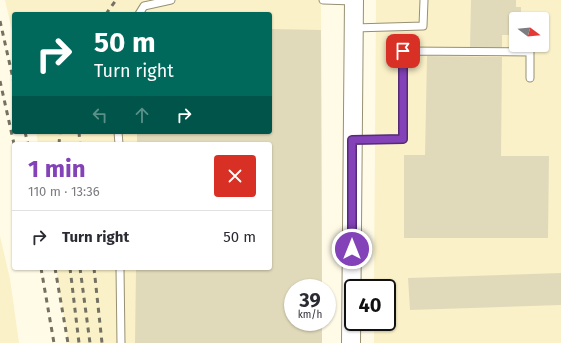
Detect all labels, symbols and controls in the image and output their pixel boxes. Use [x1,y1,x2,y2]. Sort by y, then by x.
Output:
north arrow [509,12,549,52]
map controls [509,12,549,52]
text: 50 m [94,26,156,59]
icon: right [28,28,80,80]
pin [386,34,420,68]
icon: arrive [392,40,414,62]
text: Turn right [94,60,174,82]
icon: left [89,104,111,126]
icon: ahead [131,104,153,126]
icon: right [173,104,195,126]
text: 1 min [28,155,86,183]
button: close [214,155,256,197]
text: 110 m · 13:36 [28,184,100,199]
icon: right [28,226,50,248]
text: Turn right [62,228,129,246]
text: 50 m [223,228,256,246]
position arrow [331,228,373,270]
speed limit sign: 40 [344,279,396,331]
text: 39 [299,288,321,312]
text: km/h [298,309,322,321]

